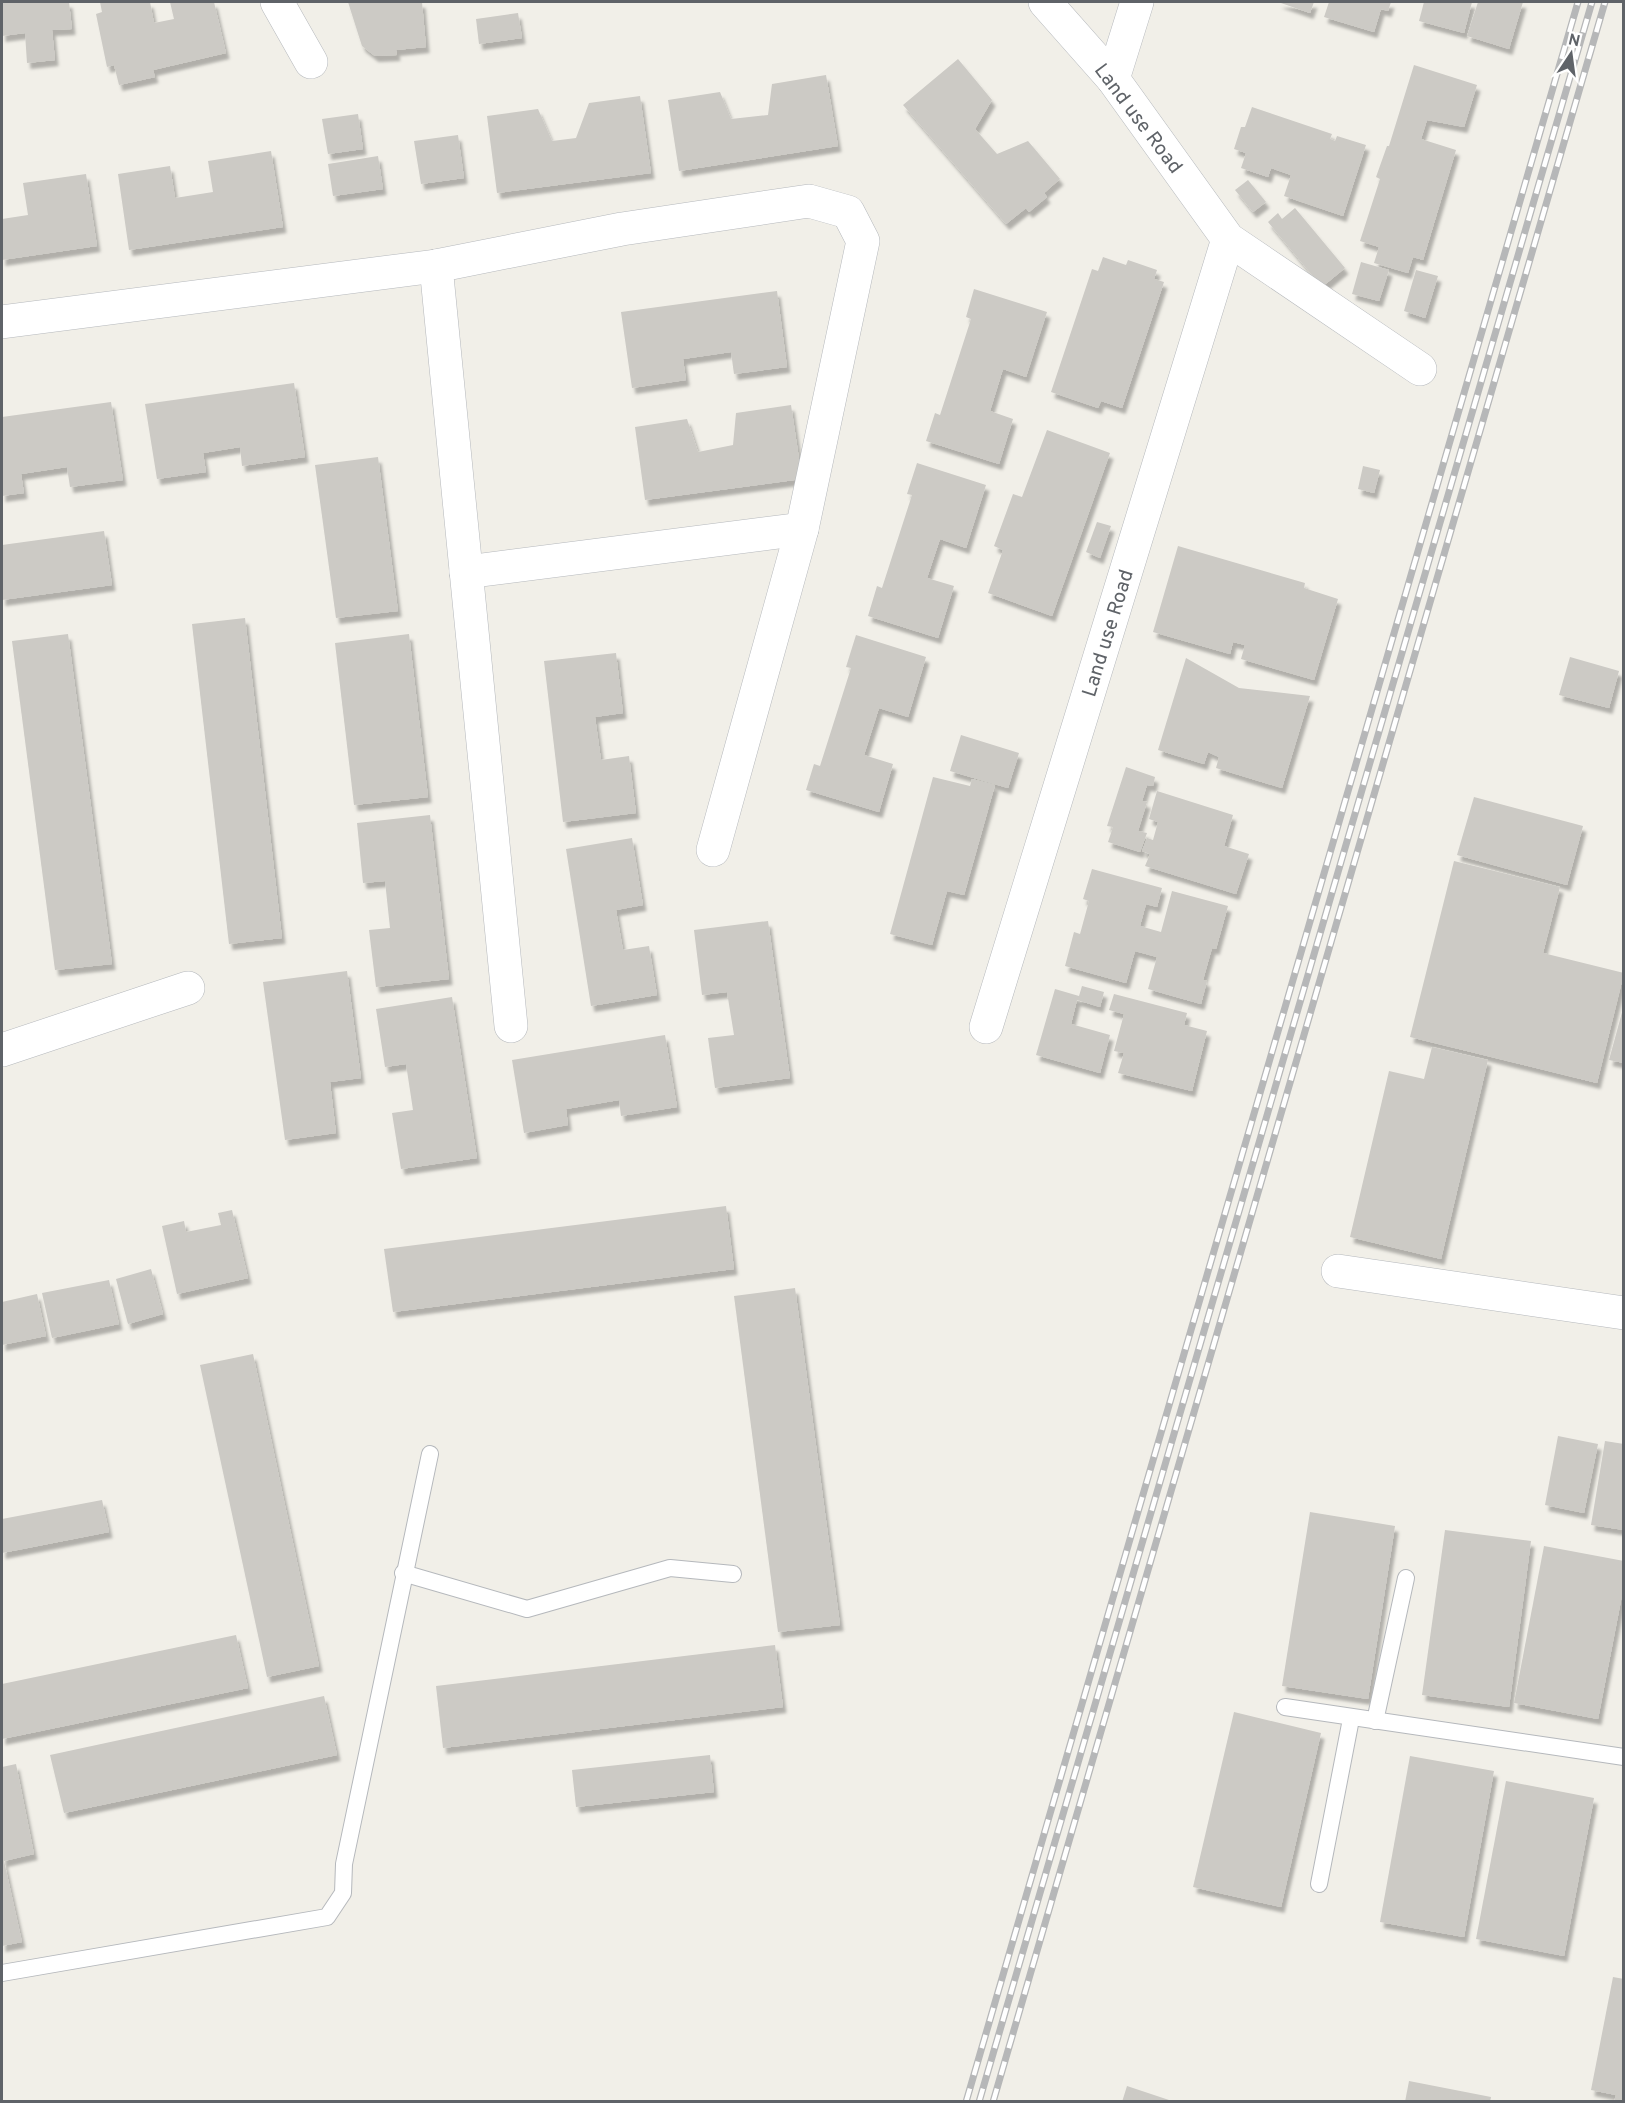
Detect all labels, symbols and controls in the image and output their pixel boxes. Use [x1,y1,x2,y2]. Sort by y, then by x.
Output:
north arrow [1541,24,1601,84]
text: N [1566,30,1582,52]
street label: Land use Road [1087,59,1187,180]
street label: Land use Road [1077,567,1141,700]

